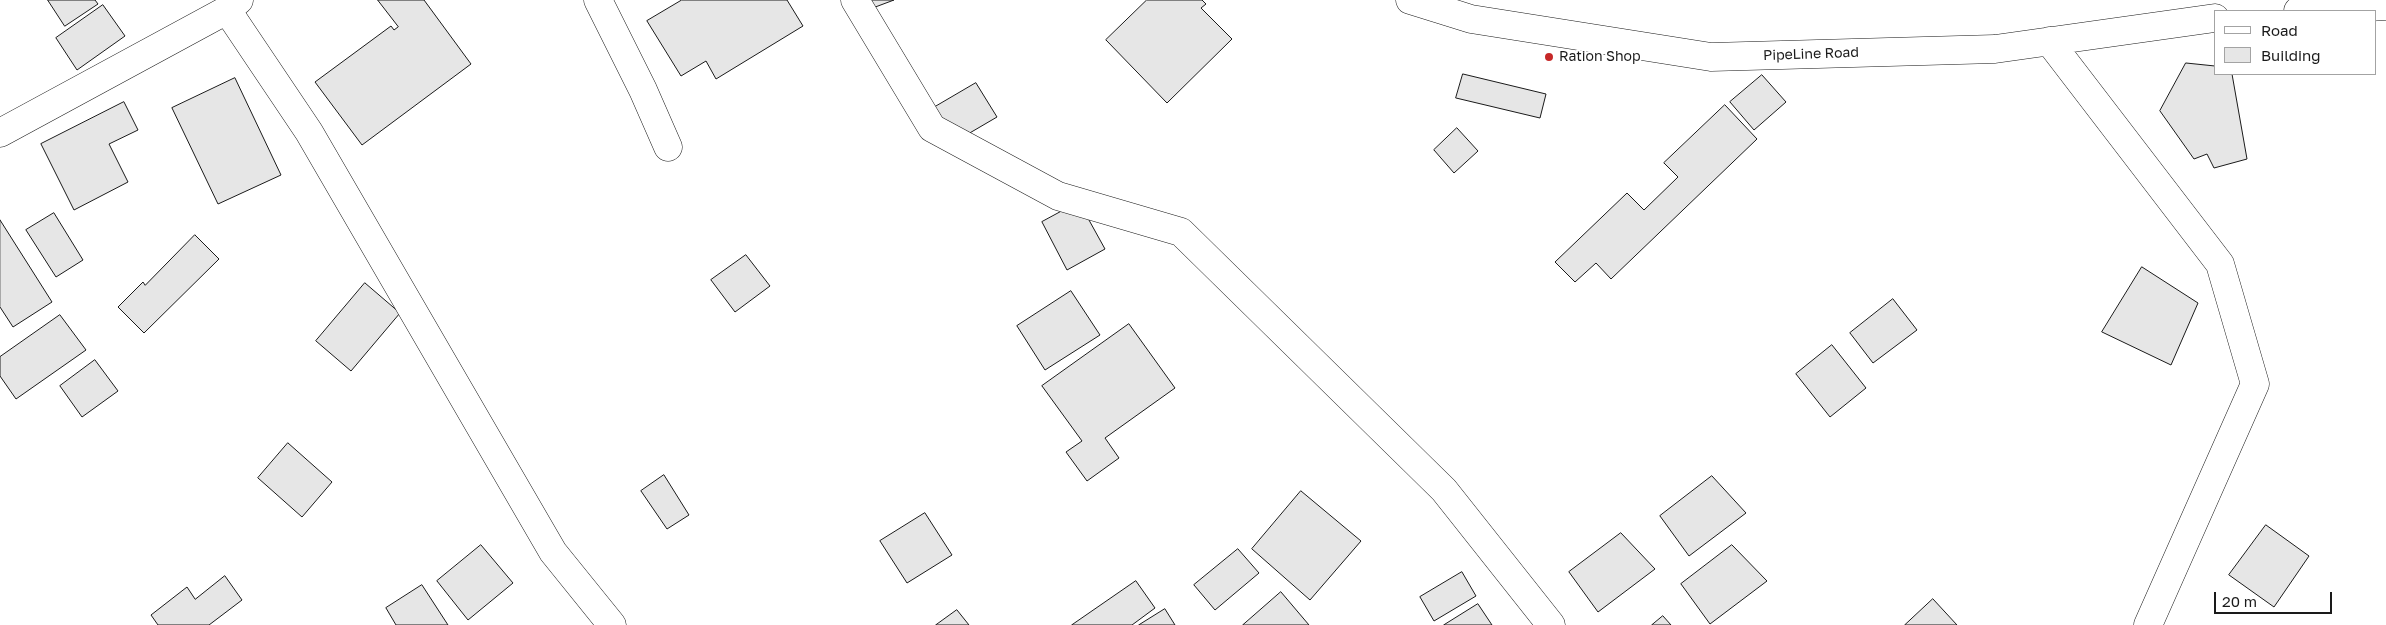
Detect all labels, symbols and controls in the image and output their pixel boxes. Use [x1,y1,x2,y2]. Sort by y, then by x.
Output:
legend [2214,10,2376,75]
text: Road [2261,21,2298,39]
street label: PipeLine Road [1763,44,1859,64]
text: Building [2261,46,2321,64]
place label: Ration Shop [1559,49,1641,65]
marker: Ration Shop [1543,51,1555,63]
scale bar [2216,582,2334,614]
text: 20 m [2222,592,2257,610]

